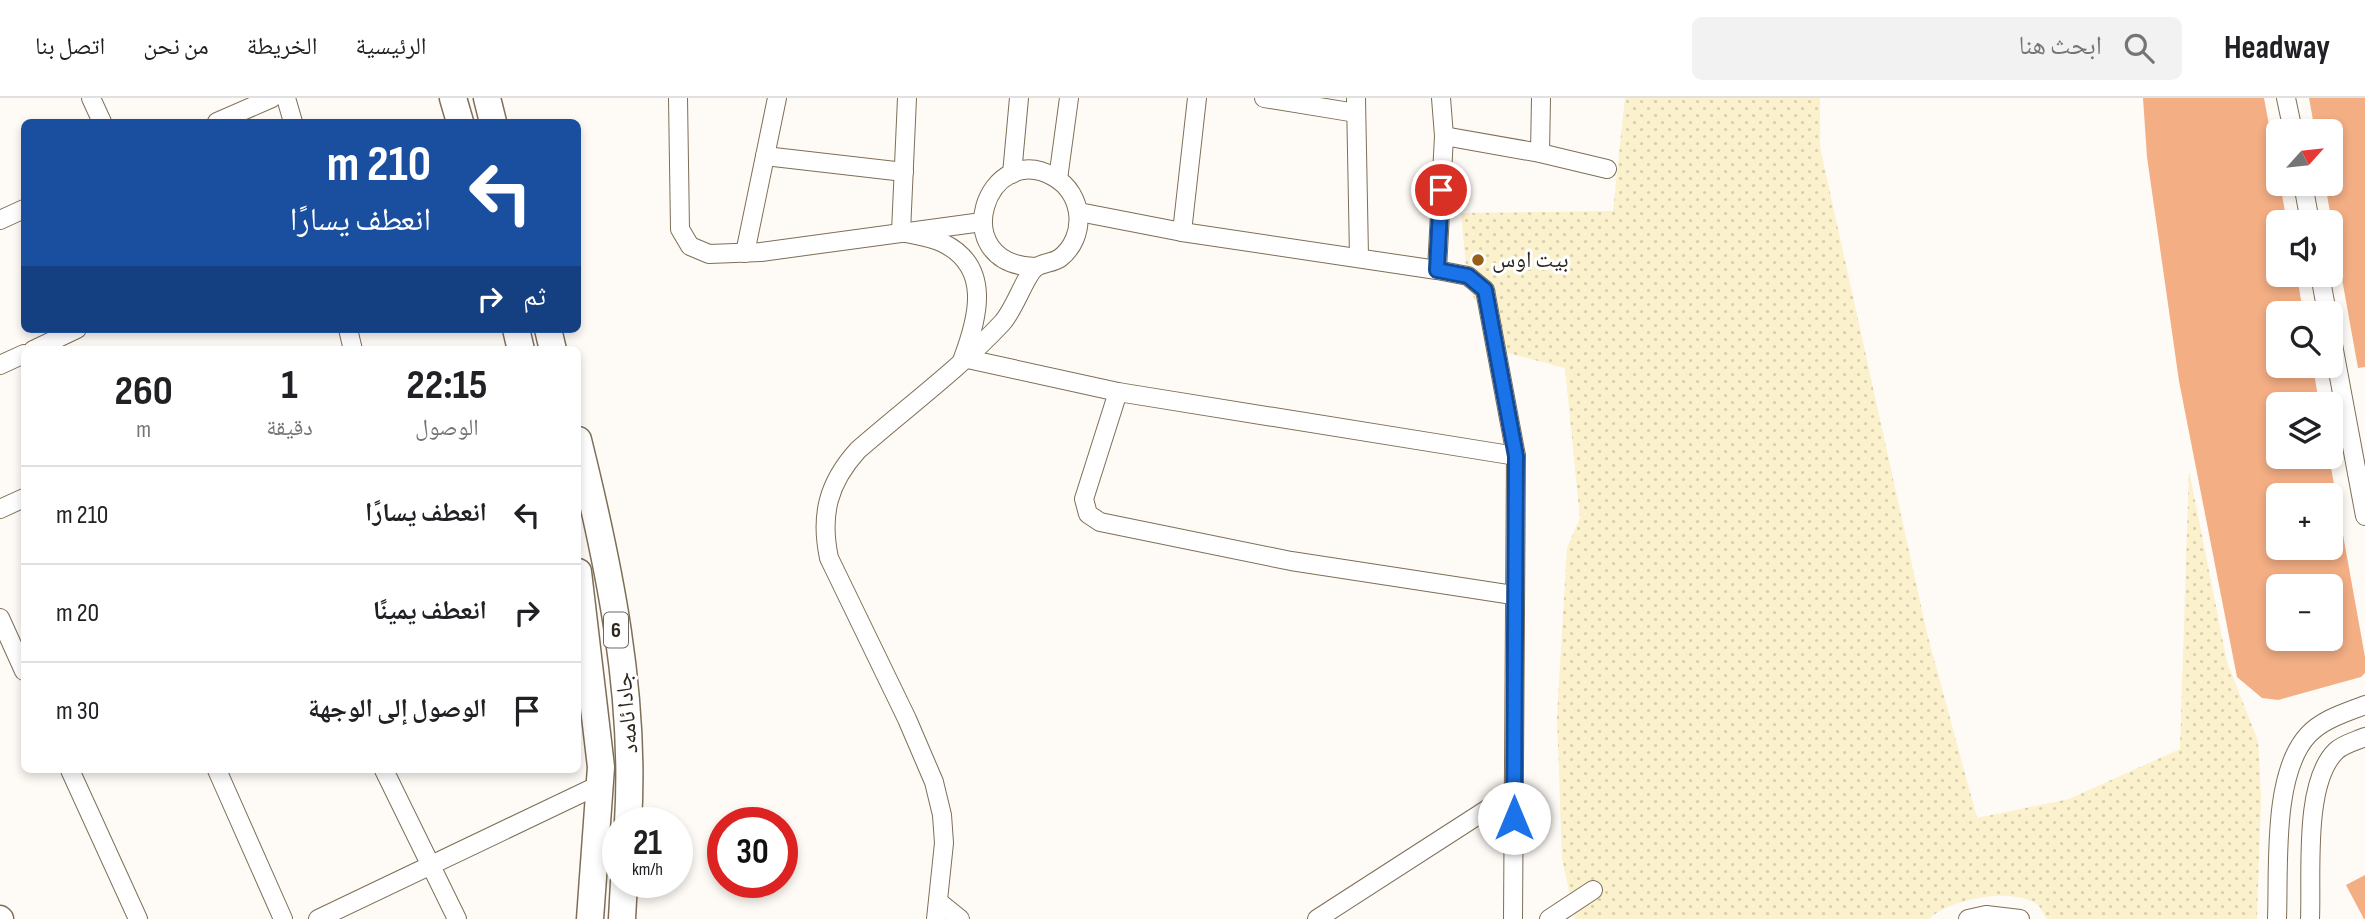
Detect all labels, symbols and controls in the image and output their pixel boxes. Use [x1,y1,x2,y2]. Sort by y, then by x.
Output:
search box [1692,17,2182,80]
text: Headway [2224,28,2330,68]
icon: search [2120,29,2158,67]
text: ابحث هنا [2019,31,2102,62]
text: اتصل بنا [35,32,105,61]
text: من نحن [143,32,209,61]
text: الخريطة [247,32,317,61]
text: الرئيسية [355,32,427,61]
north arrow [2266,119,2343,196]
map controls [2266,119,2343,651]
text: 210 m [327,136,431,195]
icon: left [455,147,546,238]
pin [1411,160,1471,220]
icon: arrive [1422,171,1460,209]
text: انعطف يسارًا [290,201,431,240]
button: sound [2266,210,2343,287]
place label: بيت اوس [1492,246,1569,274]
marker: بيت اوس [1470,252,1486,268]
icon: right [471,280,509,318]
text: ثم [523,282,546,313]
button: search [2266,301,2343,378]
text: 1 [281,360,298,411]
text: 22:15 [406,360,488,411]
text: 260 [114,366,173,417]
button: layers [2266,392,2343,469]
text: دقيقة [266,414,313,442]
text: الوصول [415,414,479,442]
text: m [136,416,151,444]
button: + [2266,483,2343,560]
icon: left [508,496,546,534]
text: انعطف يسارًا [365,498,487,529]
text: 210 m [56,500,108,531]
button: − [2266,574,2343,651]
icon: right [508,594,546,632]
text: انعطف يمينًا [373,596,487,627]
text: 20 m [56,598,99,629]
road number: 6 [604,612,628,648]
street label: جادا ئامەد [609,671,645,755]
icon: arrive [508,692,546,730]
text: الوصول إلى الوجهة [308,694,487,725]
text: 30 m [56,696,99,727]
position arrow [1477,781,1551,855]
speed limit sign: 30 [707,807,798,898]
text: 21 [633,822,662,865]
text: km/h [632,859,663,880]

